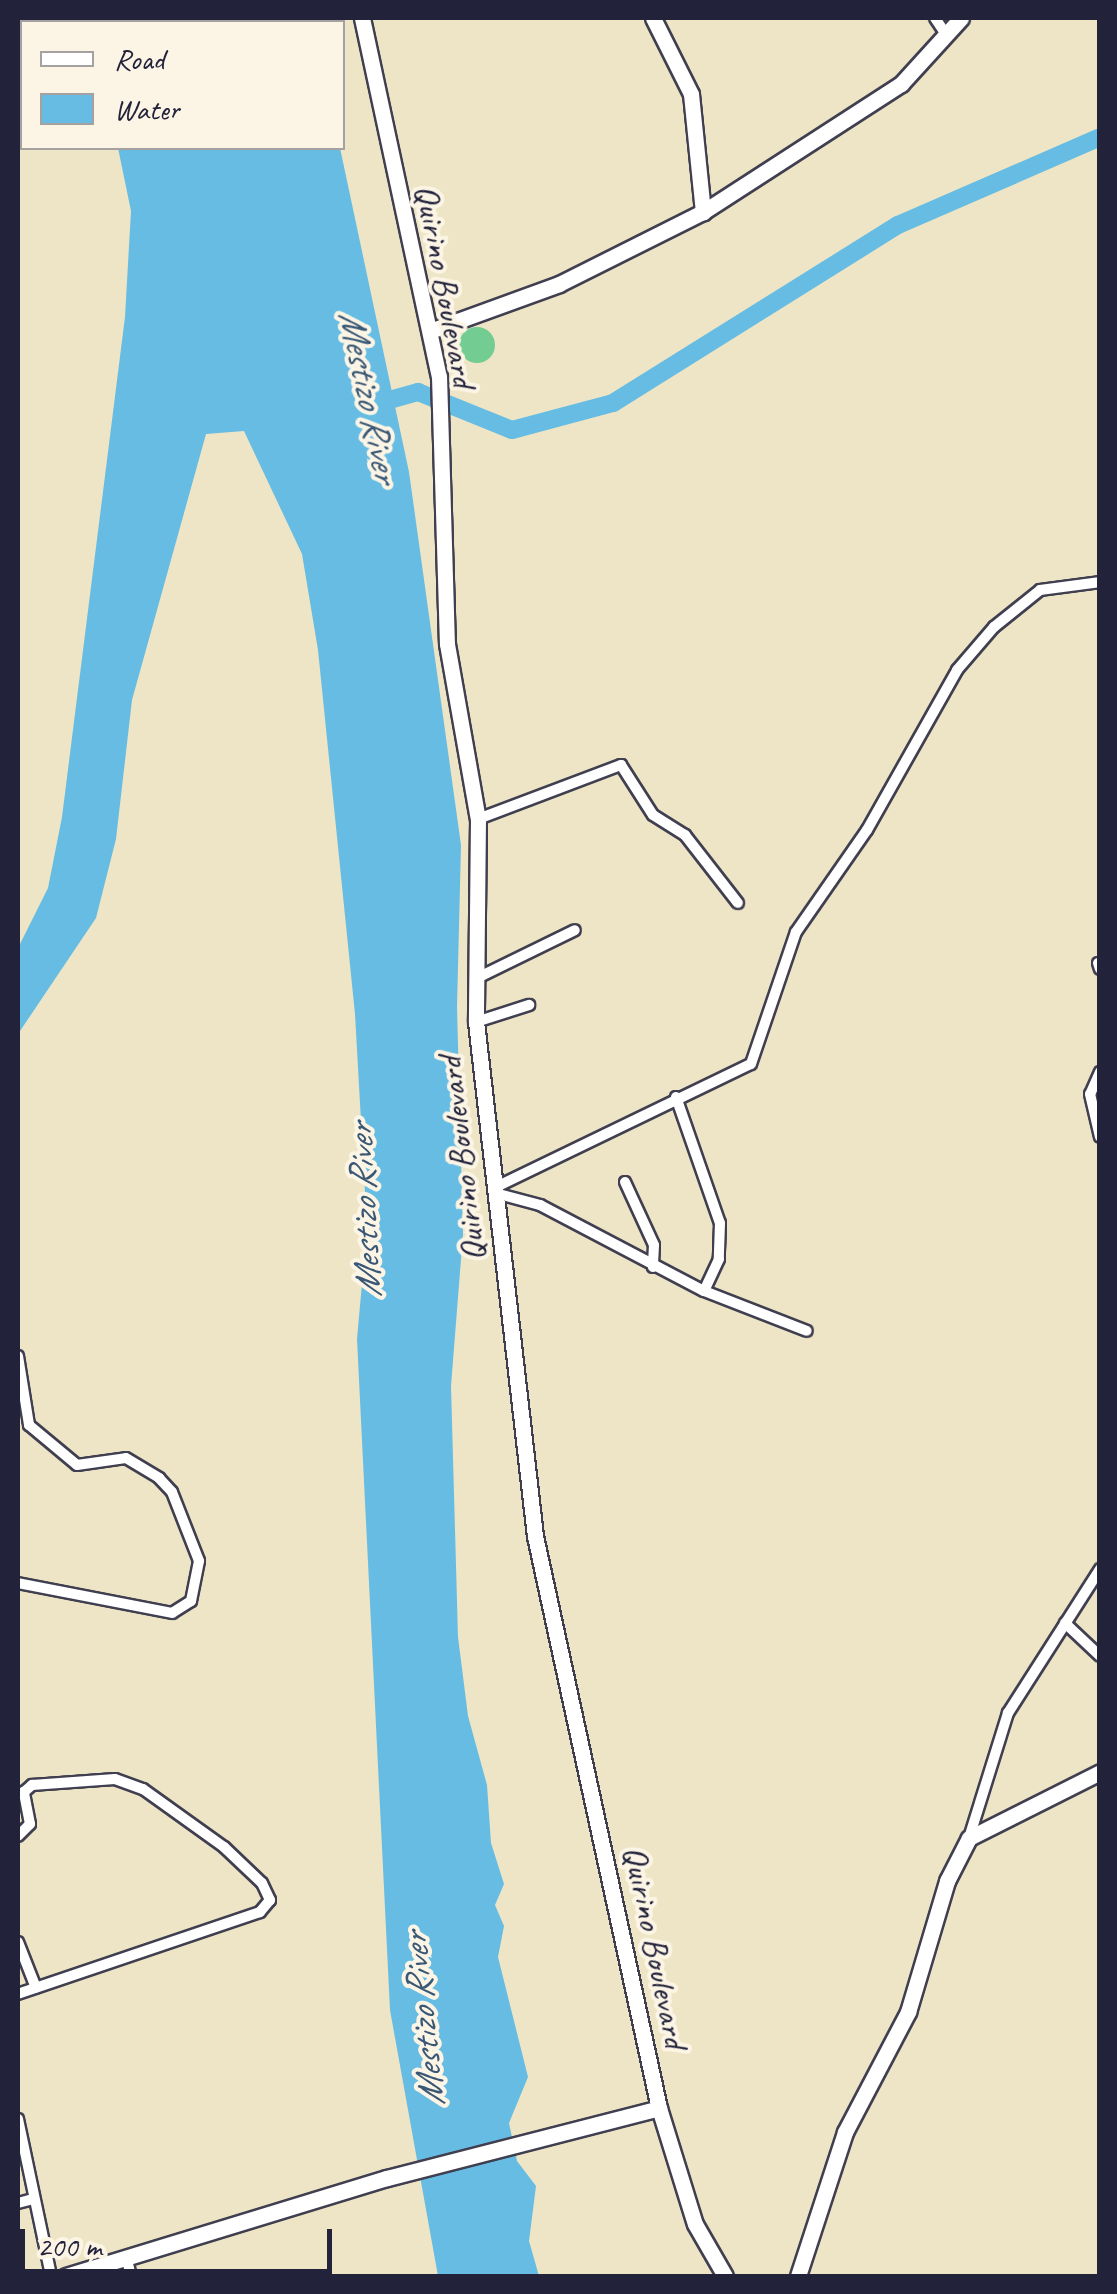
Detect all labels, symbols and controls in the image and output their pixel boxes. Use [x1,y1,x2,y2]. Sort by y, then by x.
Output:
legend [20,20,345,150]
text: Road [114,40,164,78]
text: Water [114,90,179,128]
street label: Quirino Boulevard [405,180,485,392]
water label: Mestizo River [329,306,409,486]
street label: Quirino Boulevard [429,1054,495,1264]
water label: Mestizo River [337,1123,391,1299]
street label: Quirino Boulevard [613,1841,697,2053]
water label: Mestizo River [391,1931,455,2109]
scale bar [25,2209,338,2271]
text: 200 m [37,2227,102,2265]

